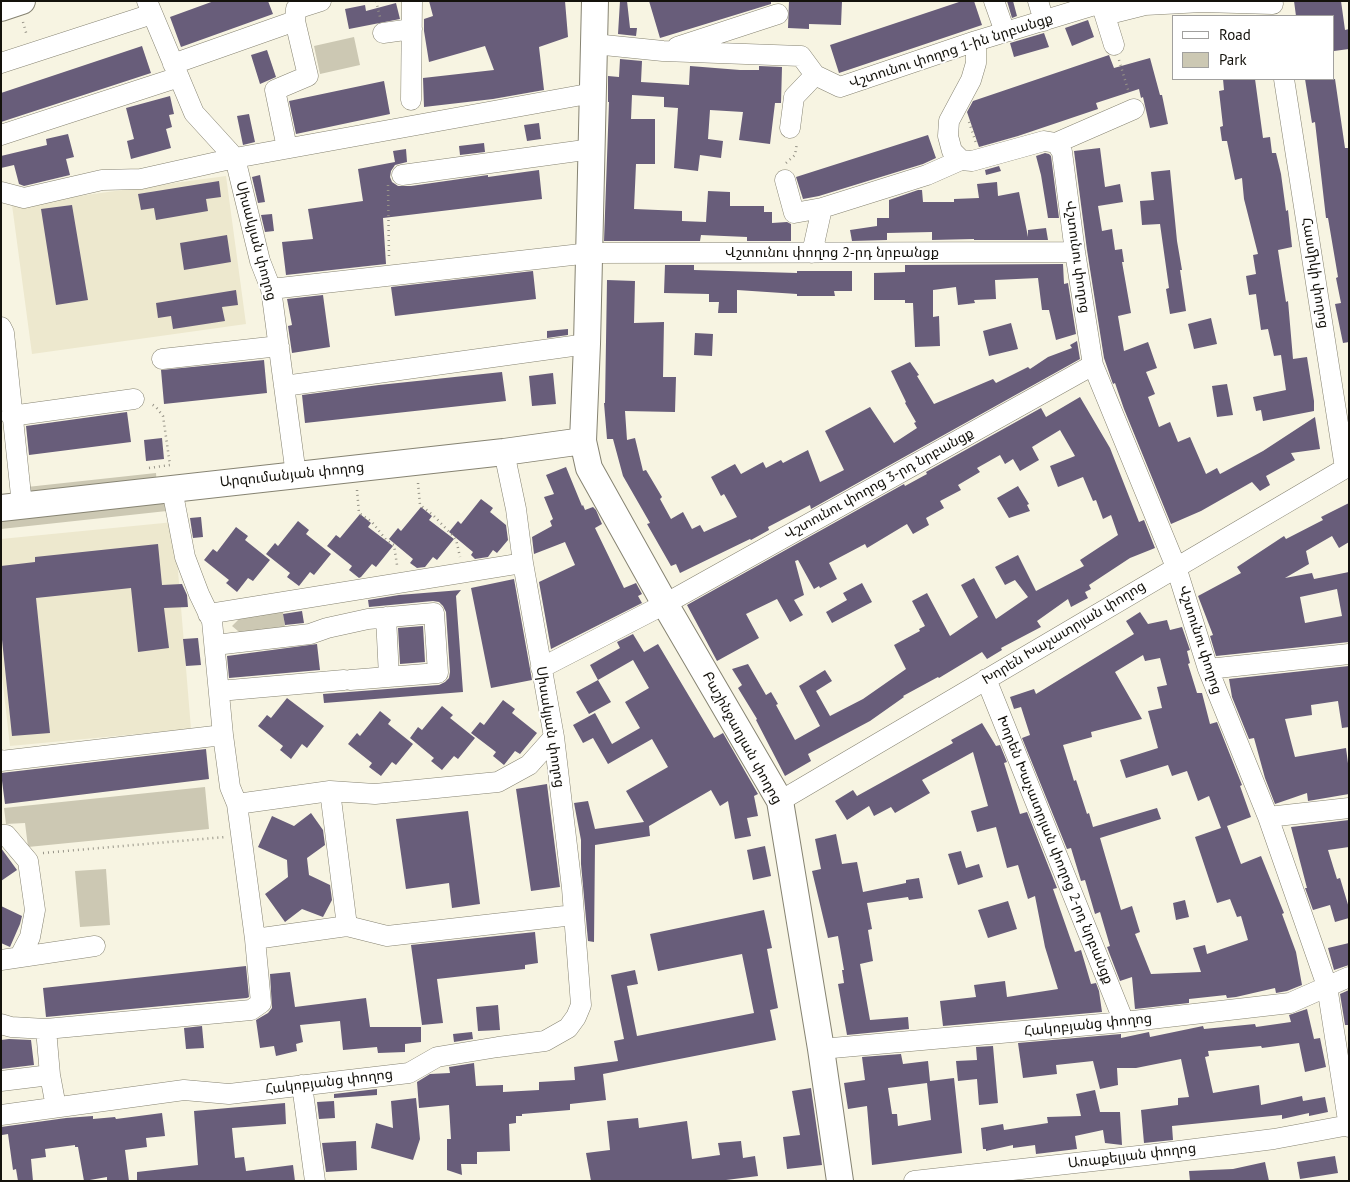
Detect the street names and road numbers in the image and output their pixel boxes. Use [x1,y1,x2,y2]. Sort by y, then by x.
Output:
street label: Վշտունու փողոց 1-ին նրբանցք [847,10,1055,92]
street label: Սիսակյան փողոց [232,179,280,303]
street label: Վշտունու փողոց [1061,200,1093,314]
street label: Հասմիկի փողոց [1298,216,1332,330]
street label: Վշտունու փողոց 2-րդ նրբանցք [725,245,939,261]
street label: Վշտունու փողոց 3-րդ նրբանցք [781,425,977,543]
street label: Արզումանյան փողոց [219,459,365,491]
street label: Խորեն Խաչատրյան փողոց [979,578,1149,688]
street label: Վշտունու փողոց [1174,583,1226,697]
street label: Սիսակյան փողոց [532,665,568,789]
street label: Բաշինջաղյան փողոց [699,669,785,807]
street label: Խորեն Խաչատրյան փողոց 2-րդ նրբանցք [993,713,1117,987]
street label: Հակոբյանց փողոց [1023,1010,1153,1040]
street label: Հակոբյանց փողոց [264,1066,394,1098]
street label: Առաքելյան փողոց [1067,1140,1197,1172]

